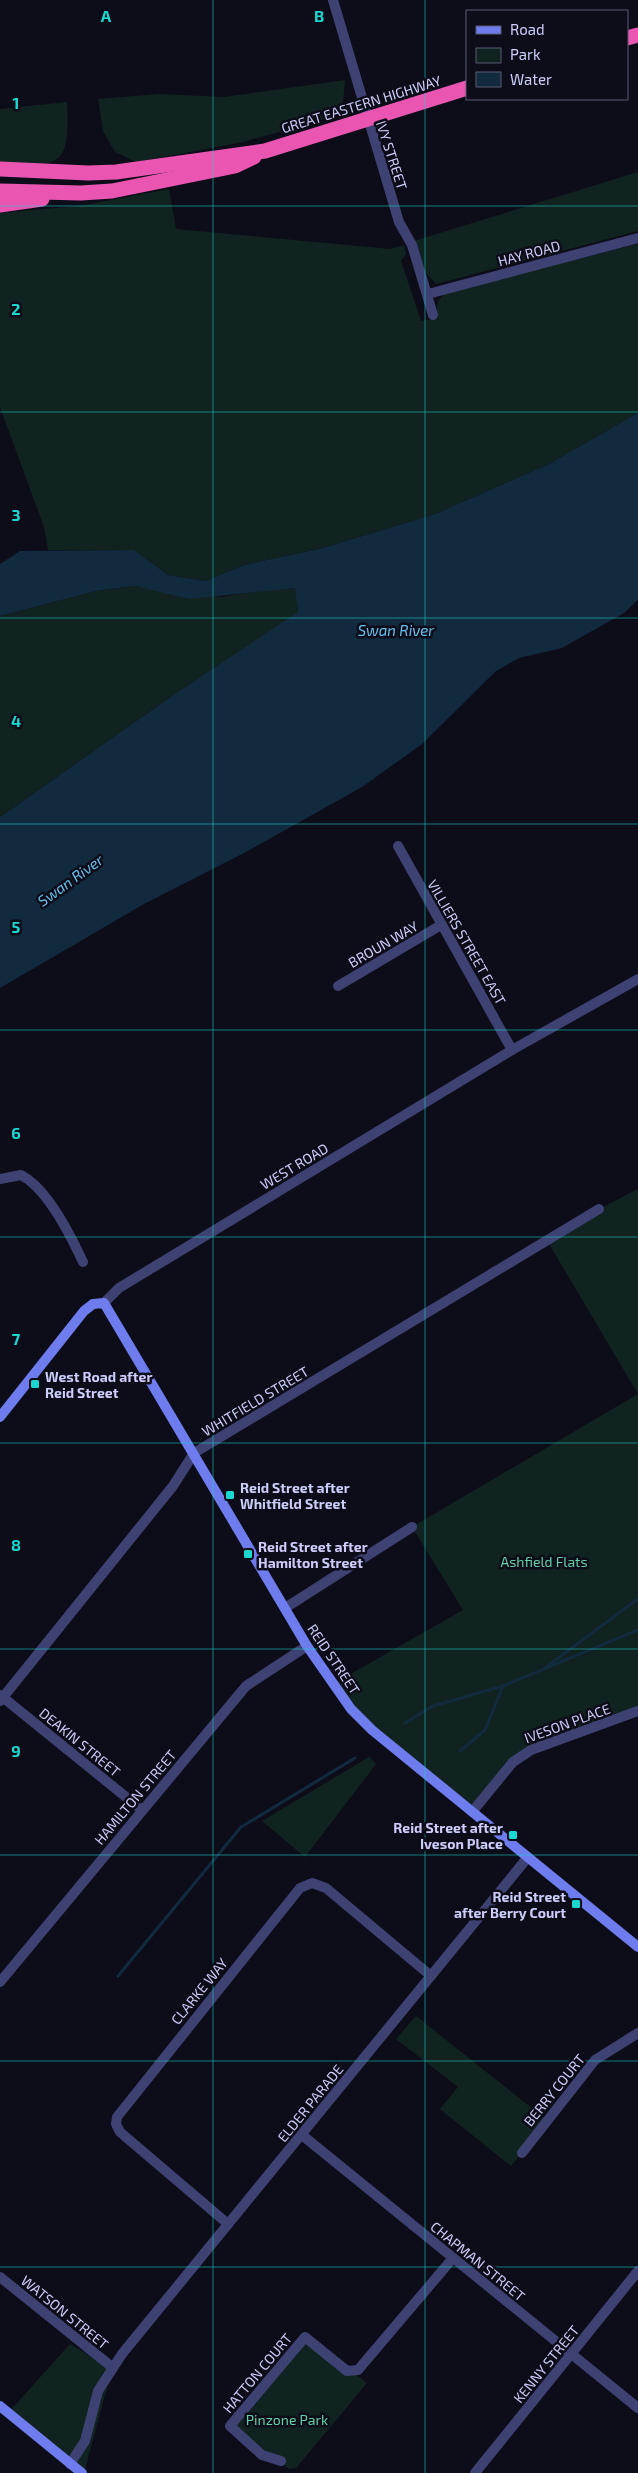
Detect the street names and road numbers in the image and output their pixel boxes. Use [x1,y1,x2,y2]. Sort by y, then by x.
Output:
street label: GREAT EASTERN HIGHWAY [279,72,443,136]
street label: IVY STREET [373,118,411,192]
street label: HAY ROAD [496,237,562,269]
street label: VILLIERS STREET EAST [424,876,510,1008]
street label: BROUN WAY [345,917,421,971]
street label: WEST ROAD [257,1139,331,1193]
street label: WHITFIELD STREET [199,1362,311,1440]
street label: REID STREET [304,1621,364,1697]
street label: IVESON PLACE [522,1700,612,1746]
street label: DEAKIN STREET [36,1704,124,1780]
street label: HAMILTON STREET [90,1746,180,1848]
street label: CLARKE WAY [167,1954,231,2028]
street label: BERRY COURT [520,2051,588,2129]
street label: ELDER PARADE [274,2061,347,2145]
street label: CHAPMAN STREET [427,2218,529,2304]
street label: WATSON STREET [18,2272,112,2352]
street label: KENNY STREET [510,2322,582,2406]
street label: HATTON COURT [219,2330,295,2416]

